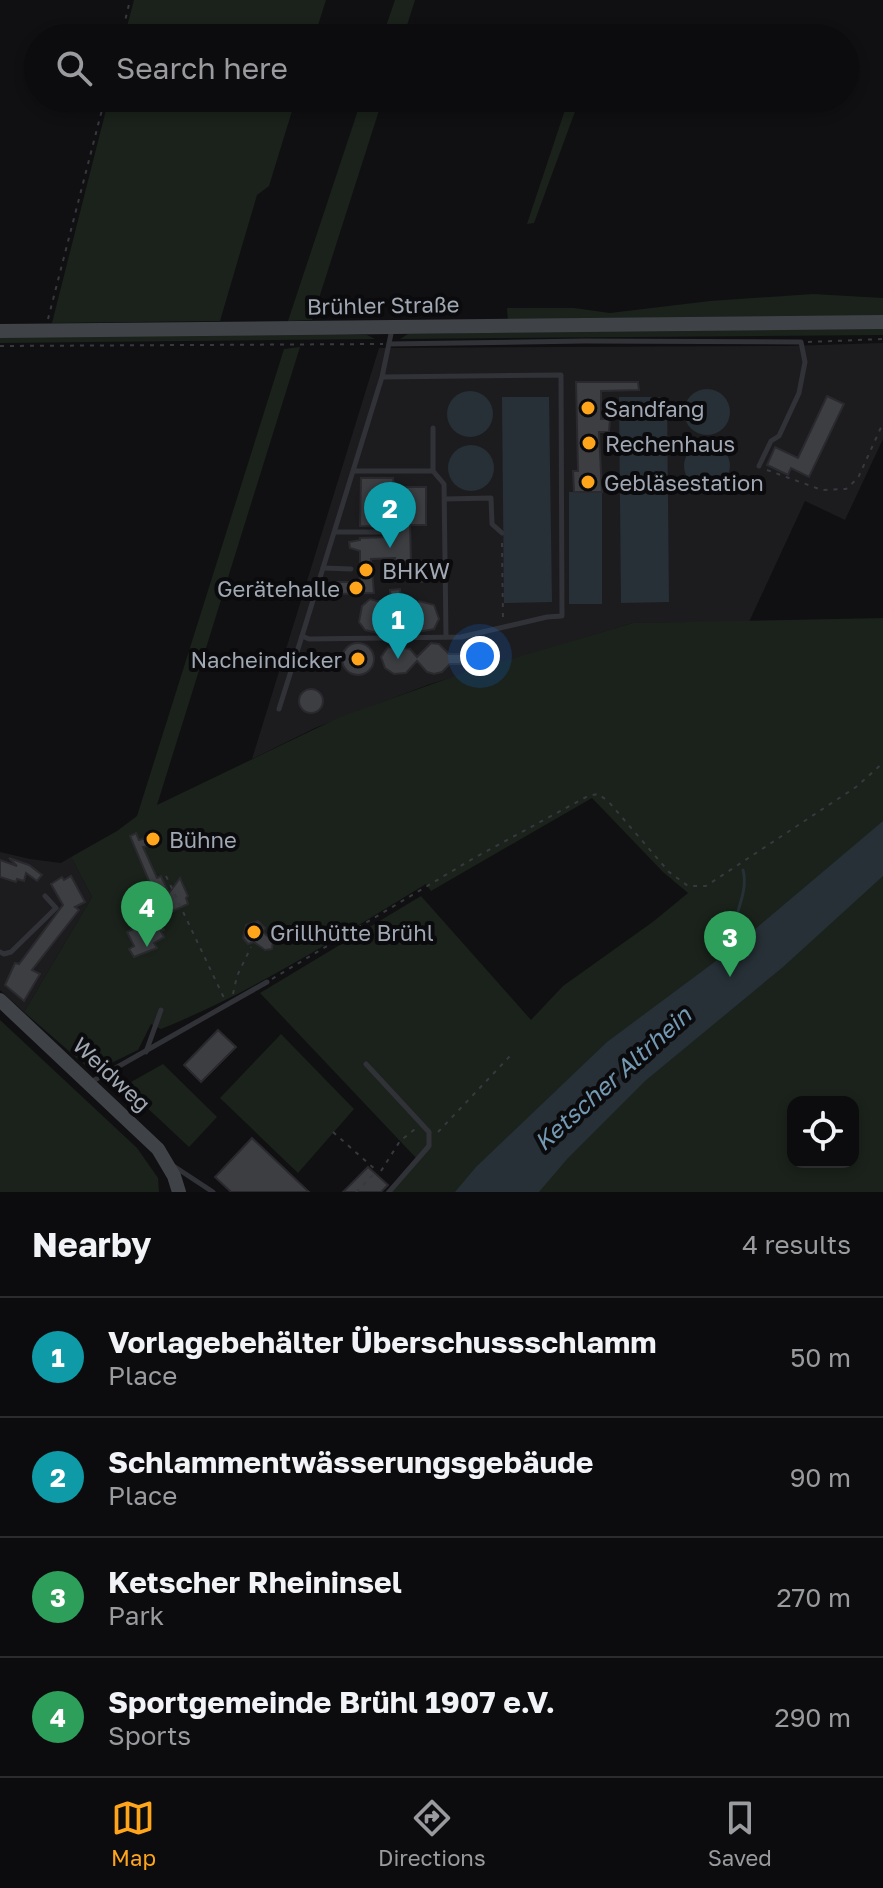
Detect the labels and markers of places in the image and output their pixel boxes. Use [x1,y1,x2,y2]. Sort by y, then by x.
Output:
place label: Sandfang [604,395,705,422]
marker: Sandfang [579,399,597,417]
place label: Rechenhaus [605,430,735,457]
marker: Rechenhaus [580,434,598,452]
place label: Gebläsestation [604,469,764,496]
marker: Gebläsestation [579,473,597,491]
pin: 2 [364,482,416,548]
place label: BHKW [382,557,450,584]
marker: BHKW [357,561,375,579]
place label: Gerätehalle [217,575,340,602]
marker: Gerätehalle [347,579,365,597]
pin: 1 [372,593,424,659]
place label: Nacheindicker [190,646,342,673]
marker: Nacheindicker [349,650,367,668]
place label: Bühne [169,826,237,853]
marker: Bühne [144,830,162,848]
pin: 4 [121,881,173,947]
pin: 3 [704,911,756,977]
place label: Grillhütte Brühl [270,919,434,946]
marker: Grillhütte Brühl [245,923,263,941]

